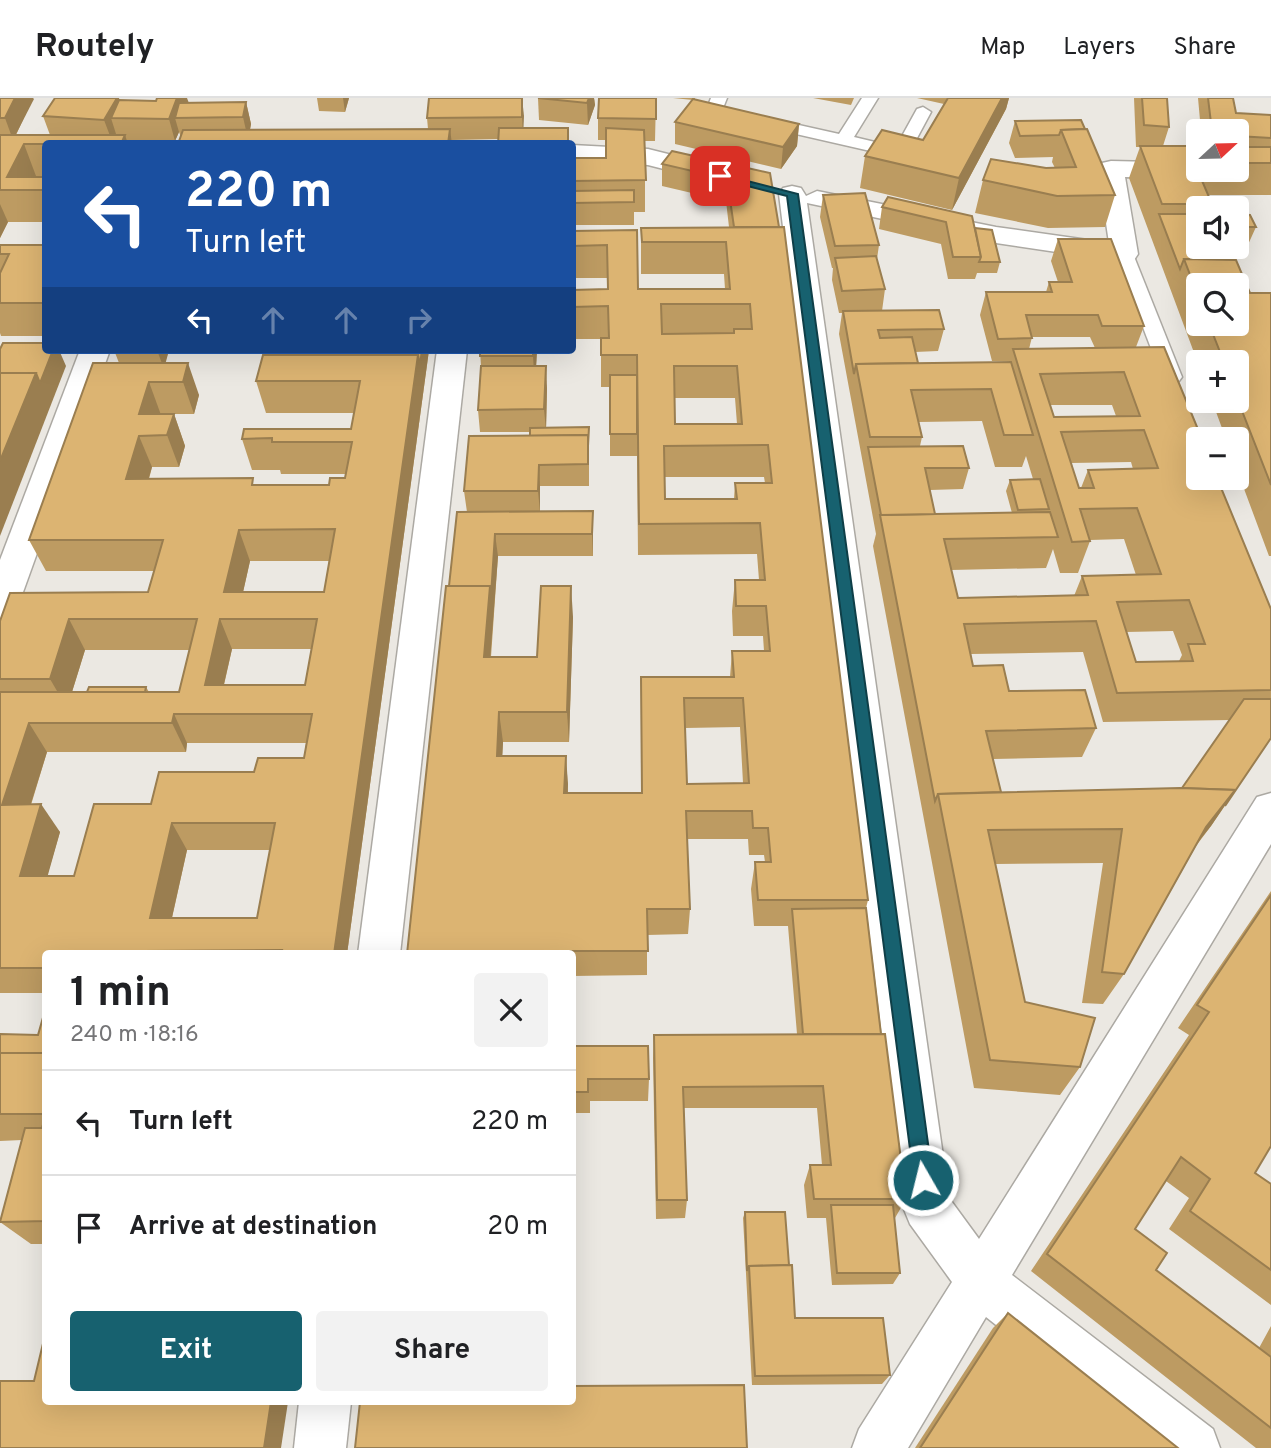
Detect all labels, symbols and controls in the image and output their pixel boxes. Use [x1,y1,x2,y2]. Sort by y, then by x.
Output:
text: Routely [35,27,154,69]
text: Map [980,33,1025,63]
text: Layers [1063,33,1135,63]
text: Share [1173,33,1236,63]
north arrow [1186,119,1250,182]
map controls [1186,119,1249,490]
pin [690,146,750,206]
icon: arrive [701,157,739,195]
text: 220 m [185,163,332,225]
icon: left [70,168,161,259]
button: sound [1186,196,1249,259]
text: Turn left [185,224,306,264]
button: search [1186,273,1249,336]
icon: left [181,301,219,339]
icon: ahead [254,301,292,339]
icon: ahead [327,301,365,339]
icon: right [400,301,438,339]
button: + [1186,350,1249,413]
button: − [1186,427,1249,490]
text: 1 min [70,968,171,1021]
button: close [474,973,548,1047]
text: 240 m · 18:16 [70,1021,199,1050]
icon: left [70,1104,108,1142]
text: Turn left [129,1106,233,1139]
text: 220 m [471,1106,548,1139]
position arrow [886,1143,960,1217]
icon: arrive [70,1209,108,1247]
text: Arrive at destination [129,1211,377,1244]
text: 20 m [487,1211,548,1244]
button: Exit [70,1311,302,1391]
button: Share [316,1311,548,1391]

